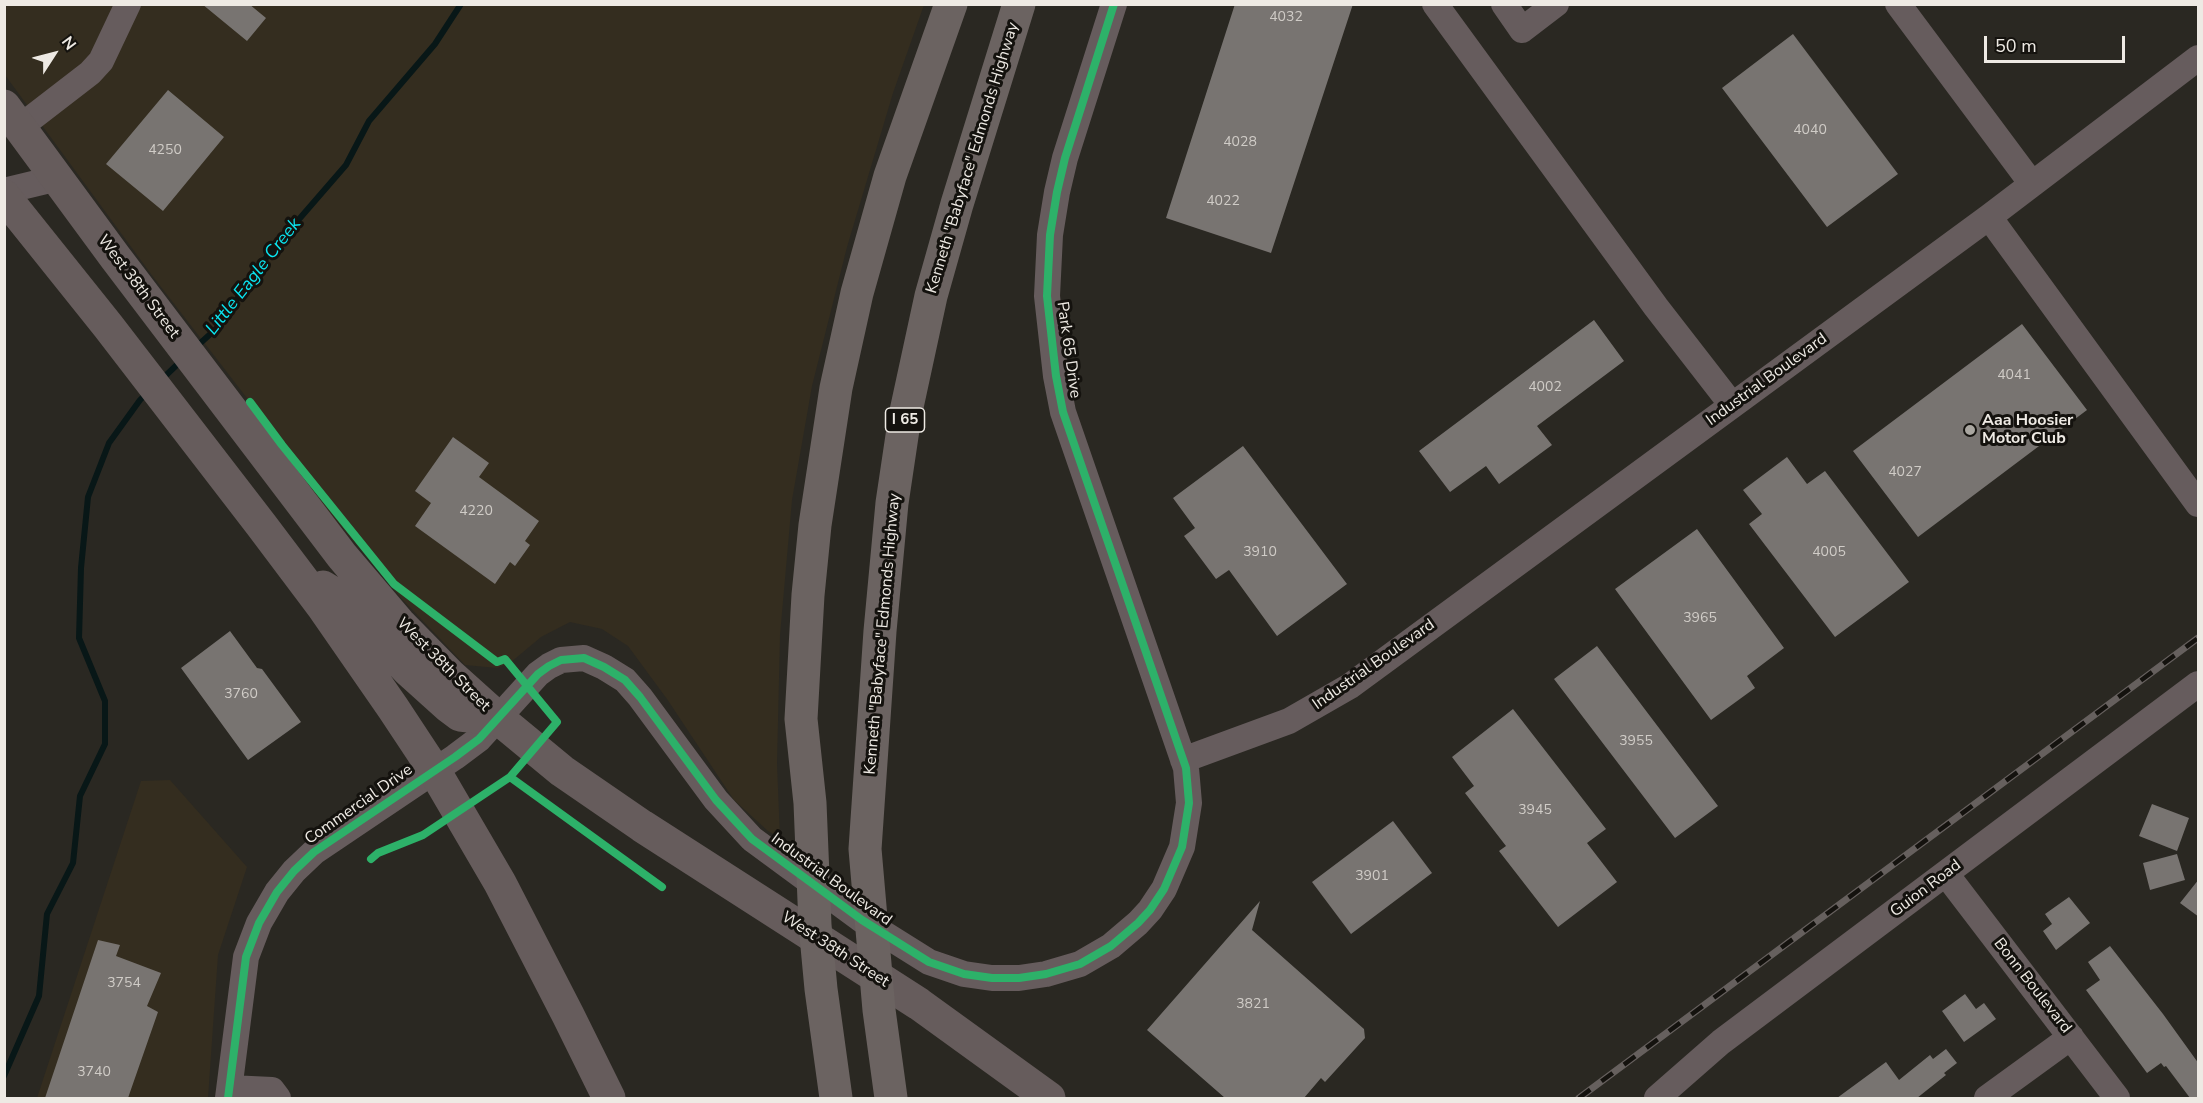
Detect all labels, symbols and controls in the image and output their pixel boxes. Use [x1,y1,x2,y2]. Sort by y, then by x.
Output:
house number: 4032 [1269,10,1303,26]
street label: Kenneth "Babyface" Edmonds Highway [923,20,1023,296]
north arrow [24,24,84,84]
scale bar [1987,24,2128,62]
text: N [56,32,81,55]
text: 50 m [1995,34,2037,58]
house number: 4040 [1793,123,1827,139]
house number: 4028 [1223,135,1257,151]
house number: 4250 [148,143,182,159]
house number: 4022 [1206,194,1240,210]
water label: Little Eagle Creek [202,214,306,340]
street label: West 38th Street [93,232,183,342]
street label: Park 65 Drive [1052,300,1084,400]
street label: Industrial Boulevard [1703,330,1831,430]
house number: 4041 [1997,368,2031,384]
house number: 4002 [1528,380,1562,396]
road number: I 65 [886,408,924,432]
place label: Aaa Hoosier Motor Club [1982,411,2073,449]
marker: Aaa Hoosier Motor Club [1963,423,1977,437]
house number: 4027 [1888,465,1922,481]
street label: Kenneth "Babyface" Edmonds Highway [861,493,905,775]
house number: 4220 [459,504,493,520]
house number: 3910 [1243,545,1277,561]
house number: 4005 [1812,545,1846,561]
house number: 3965 [1683,611,1717,627]
street label: West 38th Street [392,614,494,716]
street label: Industrial Boulevard [1309,616,1439,714]
house number: 3760 [224,687,258,703]
house number: 3955 [1619,734,1653,750]
street label: Commercial Drive [301,761,417,849]
house number: 3945 [1518,803,1552,819]
street label: Industrial Boulevard [767,830,895,930]
street label: Guion Road [1887,856,1965,922]
house number: 3901 [1355,869,1389,885]
street label: West 38th Street [778,908,892,992]
street label: Bonn Boulevard [1989,935,2075,1037]
house number: 3754 [107,976,141,992]
house number: 3821 [1236,997,1270,1013]
house number: 3740 [77,1065,111,1081]

